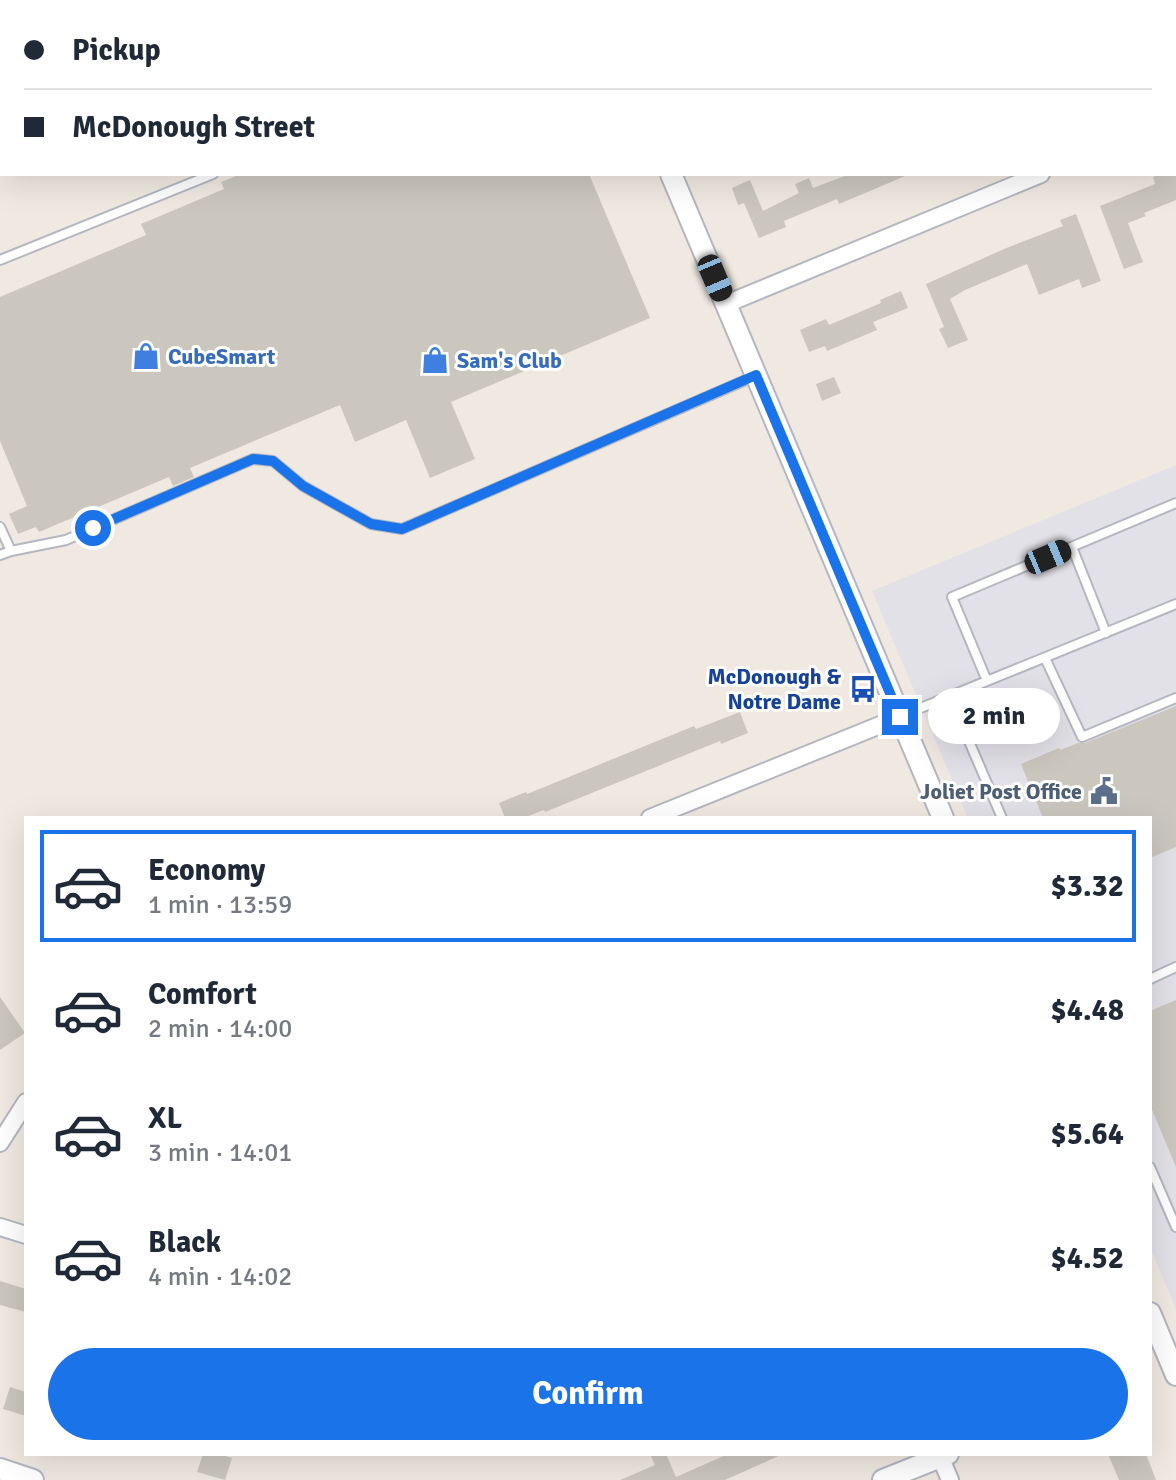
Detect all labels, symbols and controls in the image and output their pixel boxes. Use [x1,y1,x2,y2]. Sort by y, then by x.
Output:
text: Pickup [72,32,161,69]
text: McDonough Street [72,109,315,146]
car [695,251,735,305]
shop icon: CubeSmart [131,341,161,371]
place label: CubeSmart [168,343,275,370]
shop icon: Sam's Club [420,345,450,375]
place label: Sam's Club [457,347,562,374]
route start [75,510,111,546]
car [1021,537,1075,577]
place label: McDonough & Notre Dame [707,663,842,715]
bus stop icon: McDonough & Notre Dame [848,674,878,704]
callout: 2 min [928,689,1060,745]
route end [882,699,918,735]
text: 2 min [963,700,1025,732]
public building icon: Joliet Post Office [1089,776,1119,806]
place label: Joliet Post Office [920,778,1082,805]
icon: car [52,850,124,922]
text: Economy [148,852,265,889]
text: $3.32 [1051,868,1124,905]
text: 1 min · 13:59 [148,889,292,921]
icon: car [52,974,124,1046]
text: Comfort [148,976,257,1013]
text: $4.48 [1051,992,1124,1029]
text: 2 min · 14:00 [148,1013,292,1045]
icon: car [52,1098,124,1170]
text: XL [148,1100,182,1137]
text: $5.64 [1051,1116,1124,1153]
text: 3 min · 14:01 [148,1137,292,1169]
icon: car [52,1222,124,1294]
text: Black [148,1224,221,1261]
text: $4.52 [1051,1240,1124,1277]
text: 4 min · 14:02 [148,1261,292,1293]
button: Confirm [48,1348,1128,1440]

